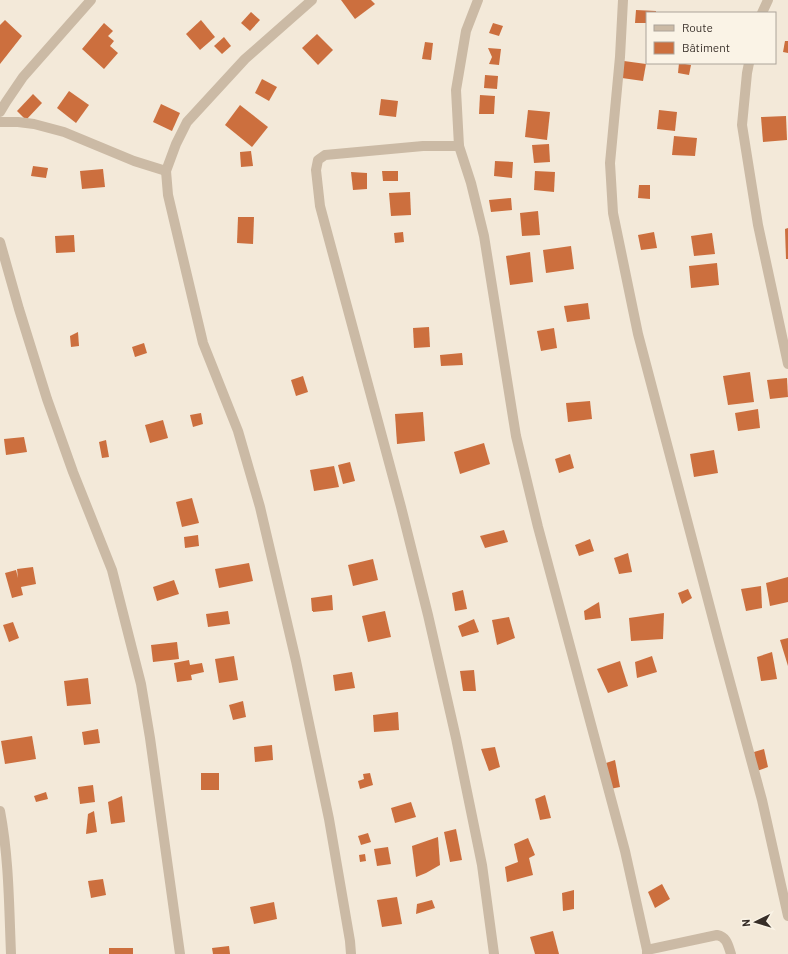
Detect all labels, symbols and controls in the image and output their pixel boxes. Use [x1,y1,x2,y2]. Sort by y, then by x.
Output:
legend [646,12,776,64]
text: Route [682,20,713,34]
text: Bâtiment [682,40,730,54]
north arrow [736,902,776,942]
text: N [739,919,752,927]

